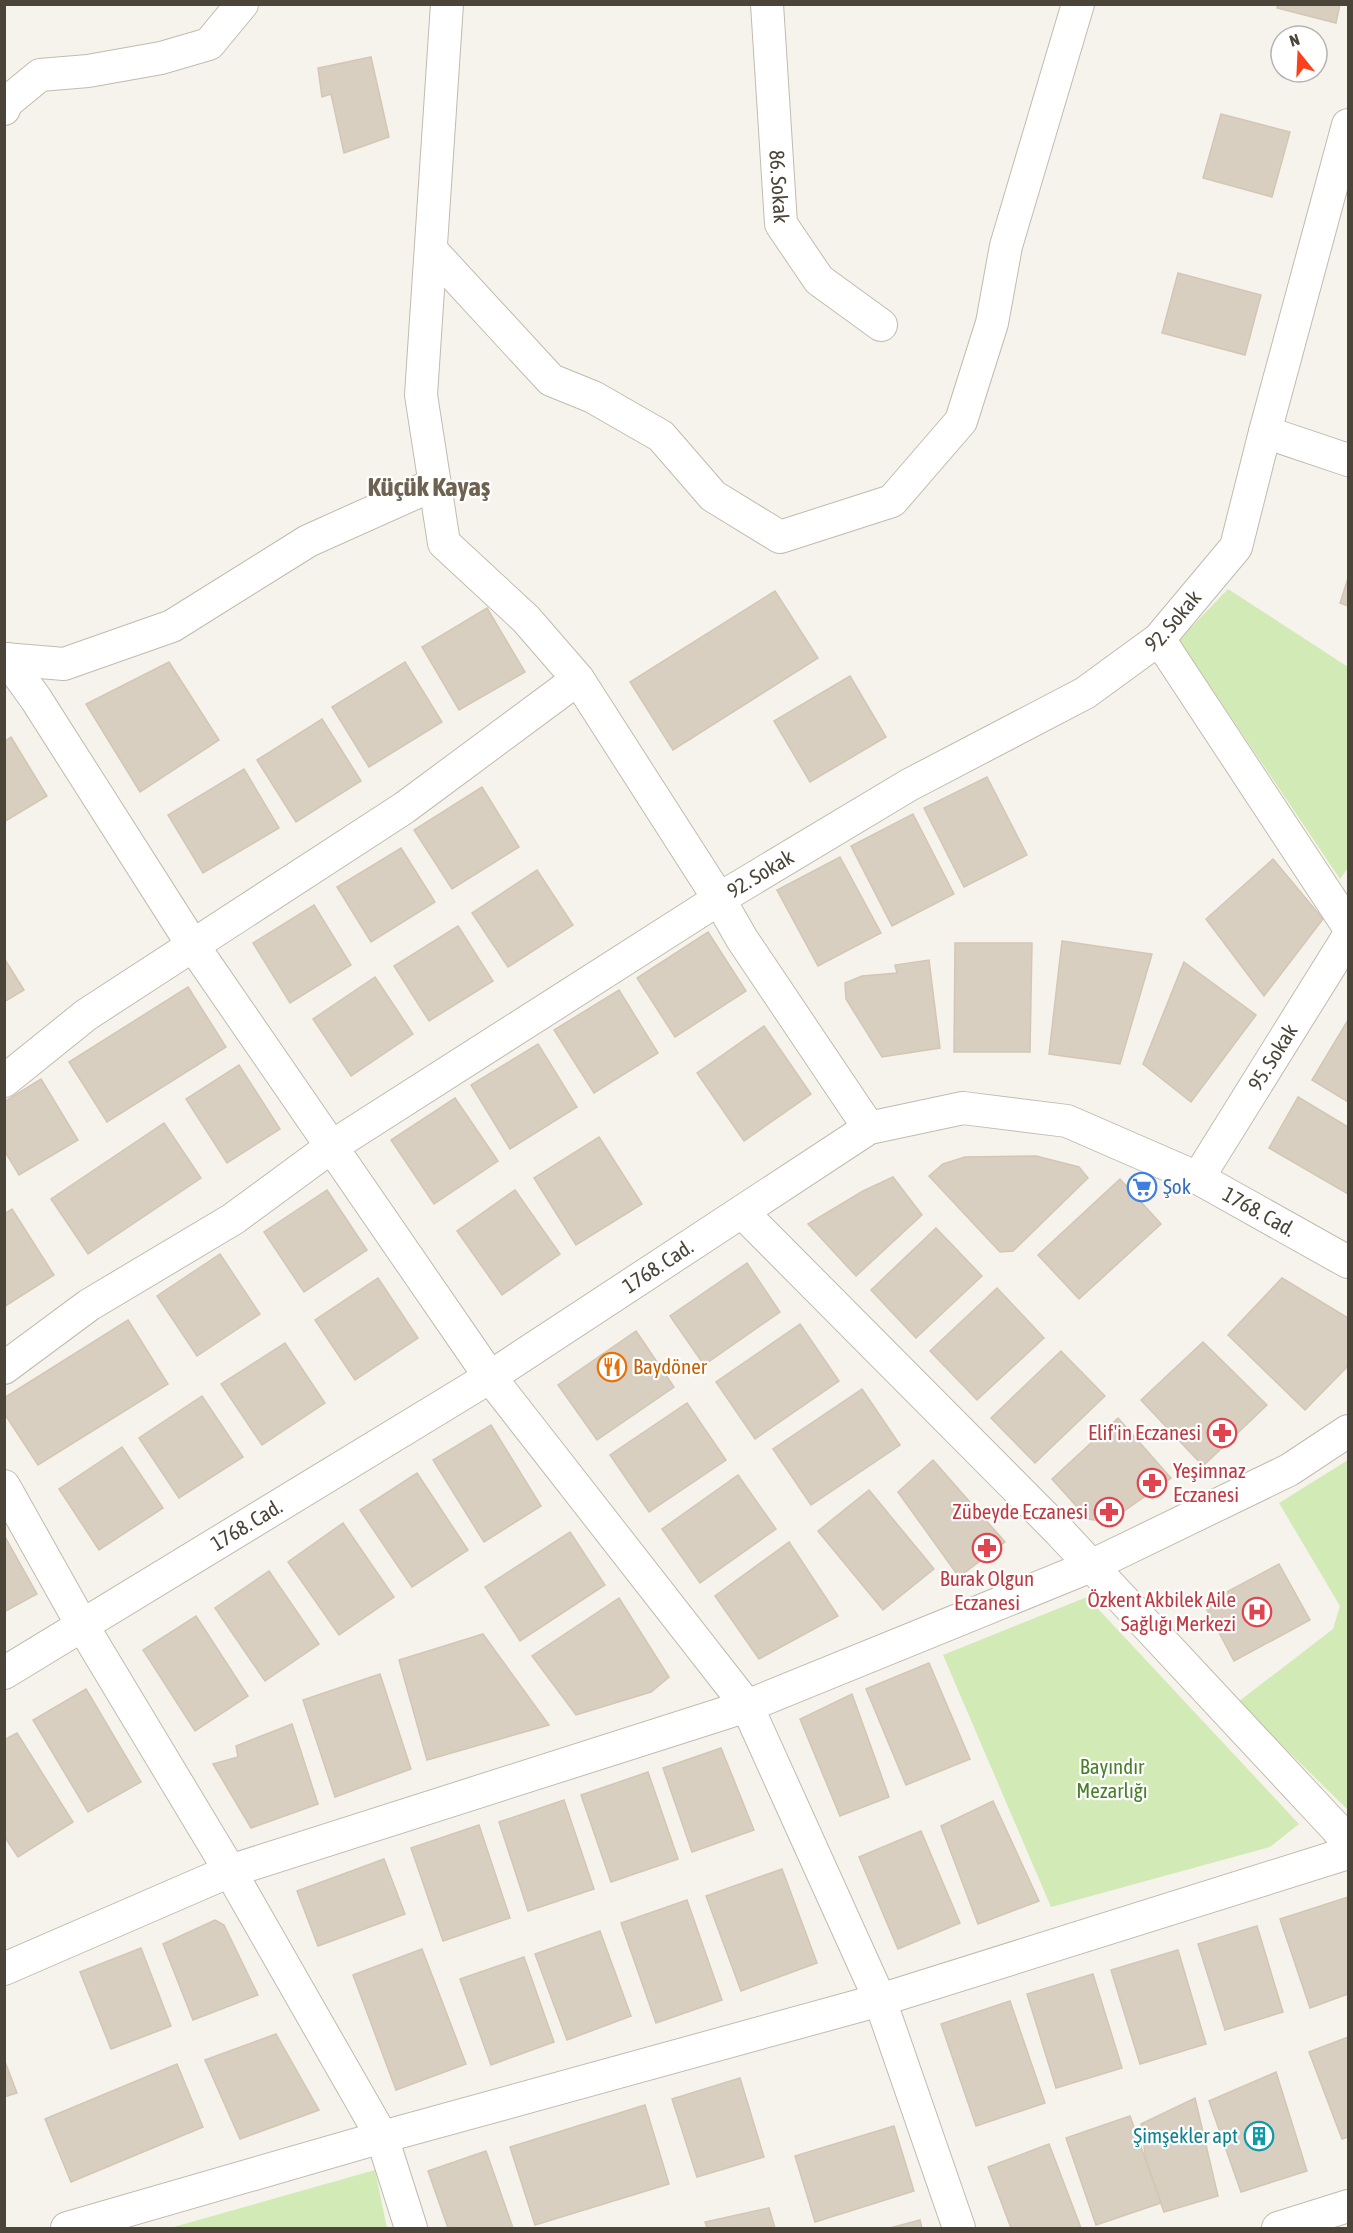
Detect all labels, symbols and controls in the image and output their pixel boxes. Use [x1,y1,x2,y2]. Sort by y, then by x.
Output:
north arrow [1269,24,1329,84]
text: N [1287,30,1302,50]
street label: 86. Sokak [765,149,794,224]
district label: Küçük Kayaş [368,471,491,502]
street label: 92. Sokak [1140,585,1205,656]
street label: 92. Sokak [722,844,798,902]
street label: 95. Sokak [1243,1019,1302,1094]
supermarket icon: Şok [1126,1171,1158,1203]
place label: Şok [1163,1174,1191,1198]
street label: 1768. Cad. [1219,1181,1300,1241]
street label: 1768. Cad. [618,1234,697,1298]
restaurant icon: Baydöner [596,1351,628,1383]
place label: Baydöner [633,1354,708,1378]
pharmacy icon: Elif'in Eczanesi [1206,1417,1238,1449]
place label: Elif'in Eczanesi [1088,1420,1201,1444]
place label: Yeşimnaz Eczanesi [1173,1458,1246,1506]
pharmacy icon: Yeşimnaz Eczanesi [1136,1467,1168,1499]
street label: 1768. Cad. [206,1494,286,1555]
pharmacy icon: Zübeyde Eczanesi [1093,1496,1125,1528]
place label: Zübeyde Eczanesi [952,1499,1088,1523]
pharmacy icon: Burak Olgun Eczanesi [971,1532,1003,1564]
place label: Burak Olgun Eczanesi [940,1566,1034,1614]
place label: Özkent Akbilek Aile Sağlığı Merkezi [1087,1587,1236,1635]
hospital icon: Özkent Akbilek Aile Sağlığı Merkezi [1241,1596,1273,1628]
park label: Bayındır Mezarlığı [1076,1754,1148,1802]
building icon: Şimşekler apt [1243,2120,1275,2152]
place label: Şimşekler apt [1133,2123,1238,2147]

